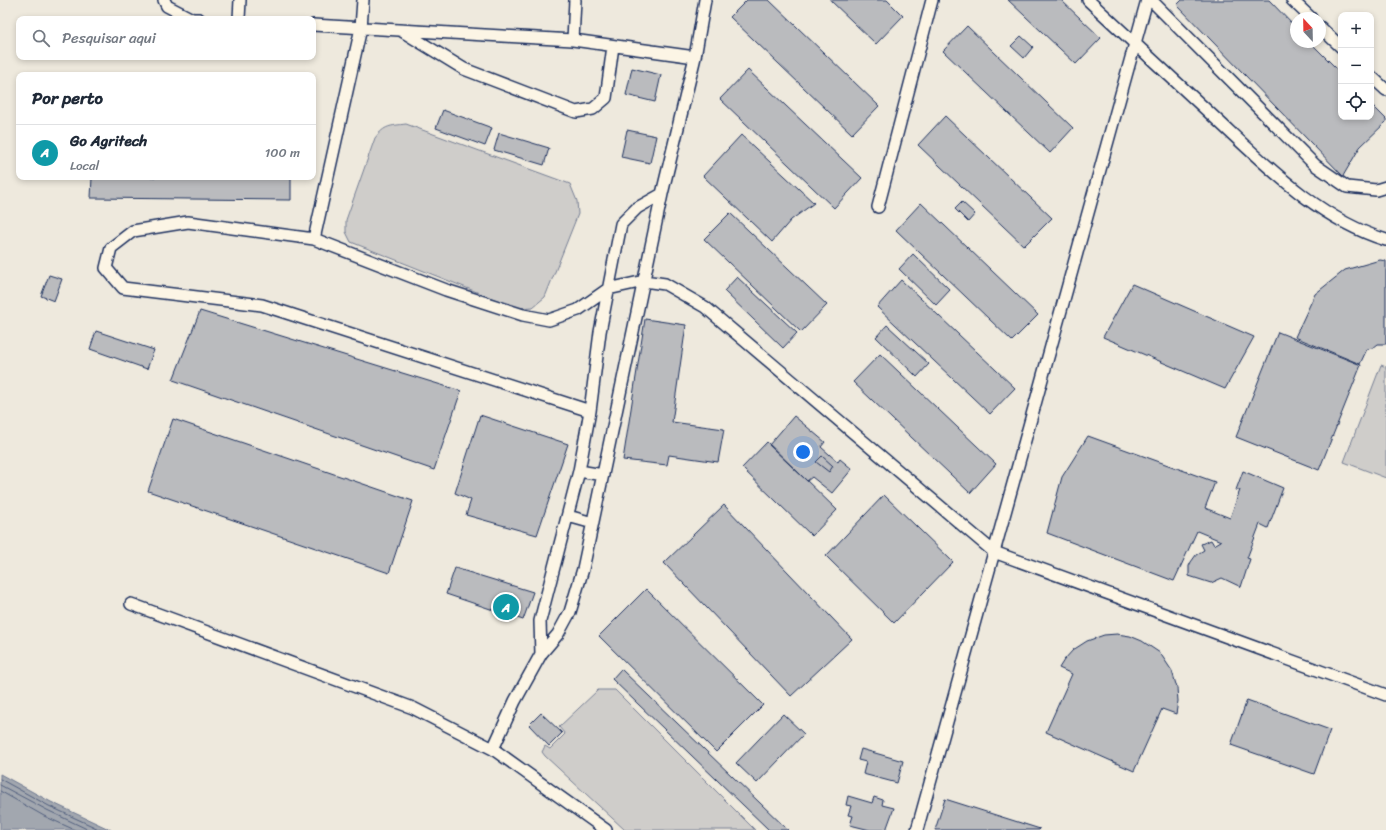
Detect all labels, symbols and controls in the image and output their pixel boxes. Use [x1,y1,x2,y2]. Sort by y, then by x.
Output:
north arrow [1290,12,1326,48]
map controls [1338,12,1374,120]
button: + [1338,12,1374,48]
search box [16,16,316,60]
text: Pesquisar aqui [62,25,156,51]
icon: search [30,27,52,49]
button: − [1338,48,1374,84]
text: Por perto [32,83,103,113]
button: locate [1338,84,1374,120]
text: Go Agritech [70,128,147,154]
text: A [41,141,49,164]
text: 100 m [265,141,300,164]
text: Local [70,154,99,177]
your location [793,442,813,462]
pin: A [493,592,519,622]

